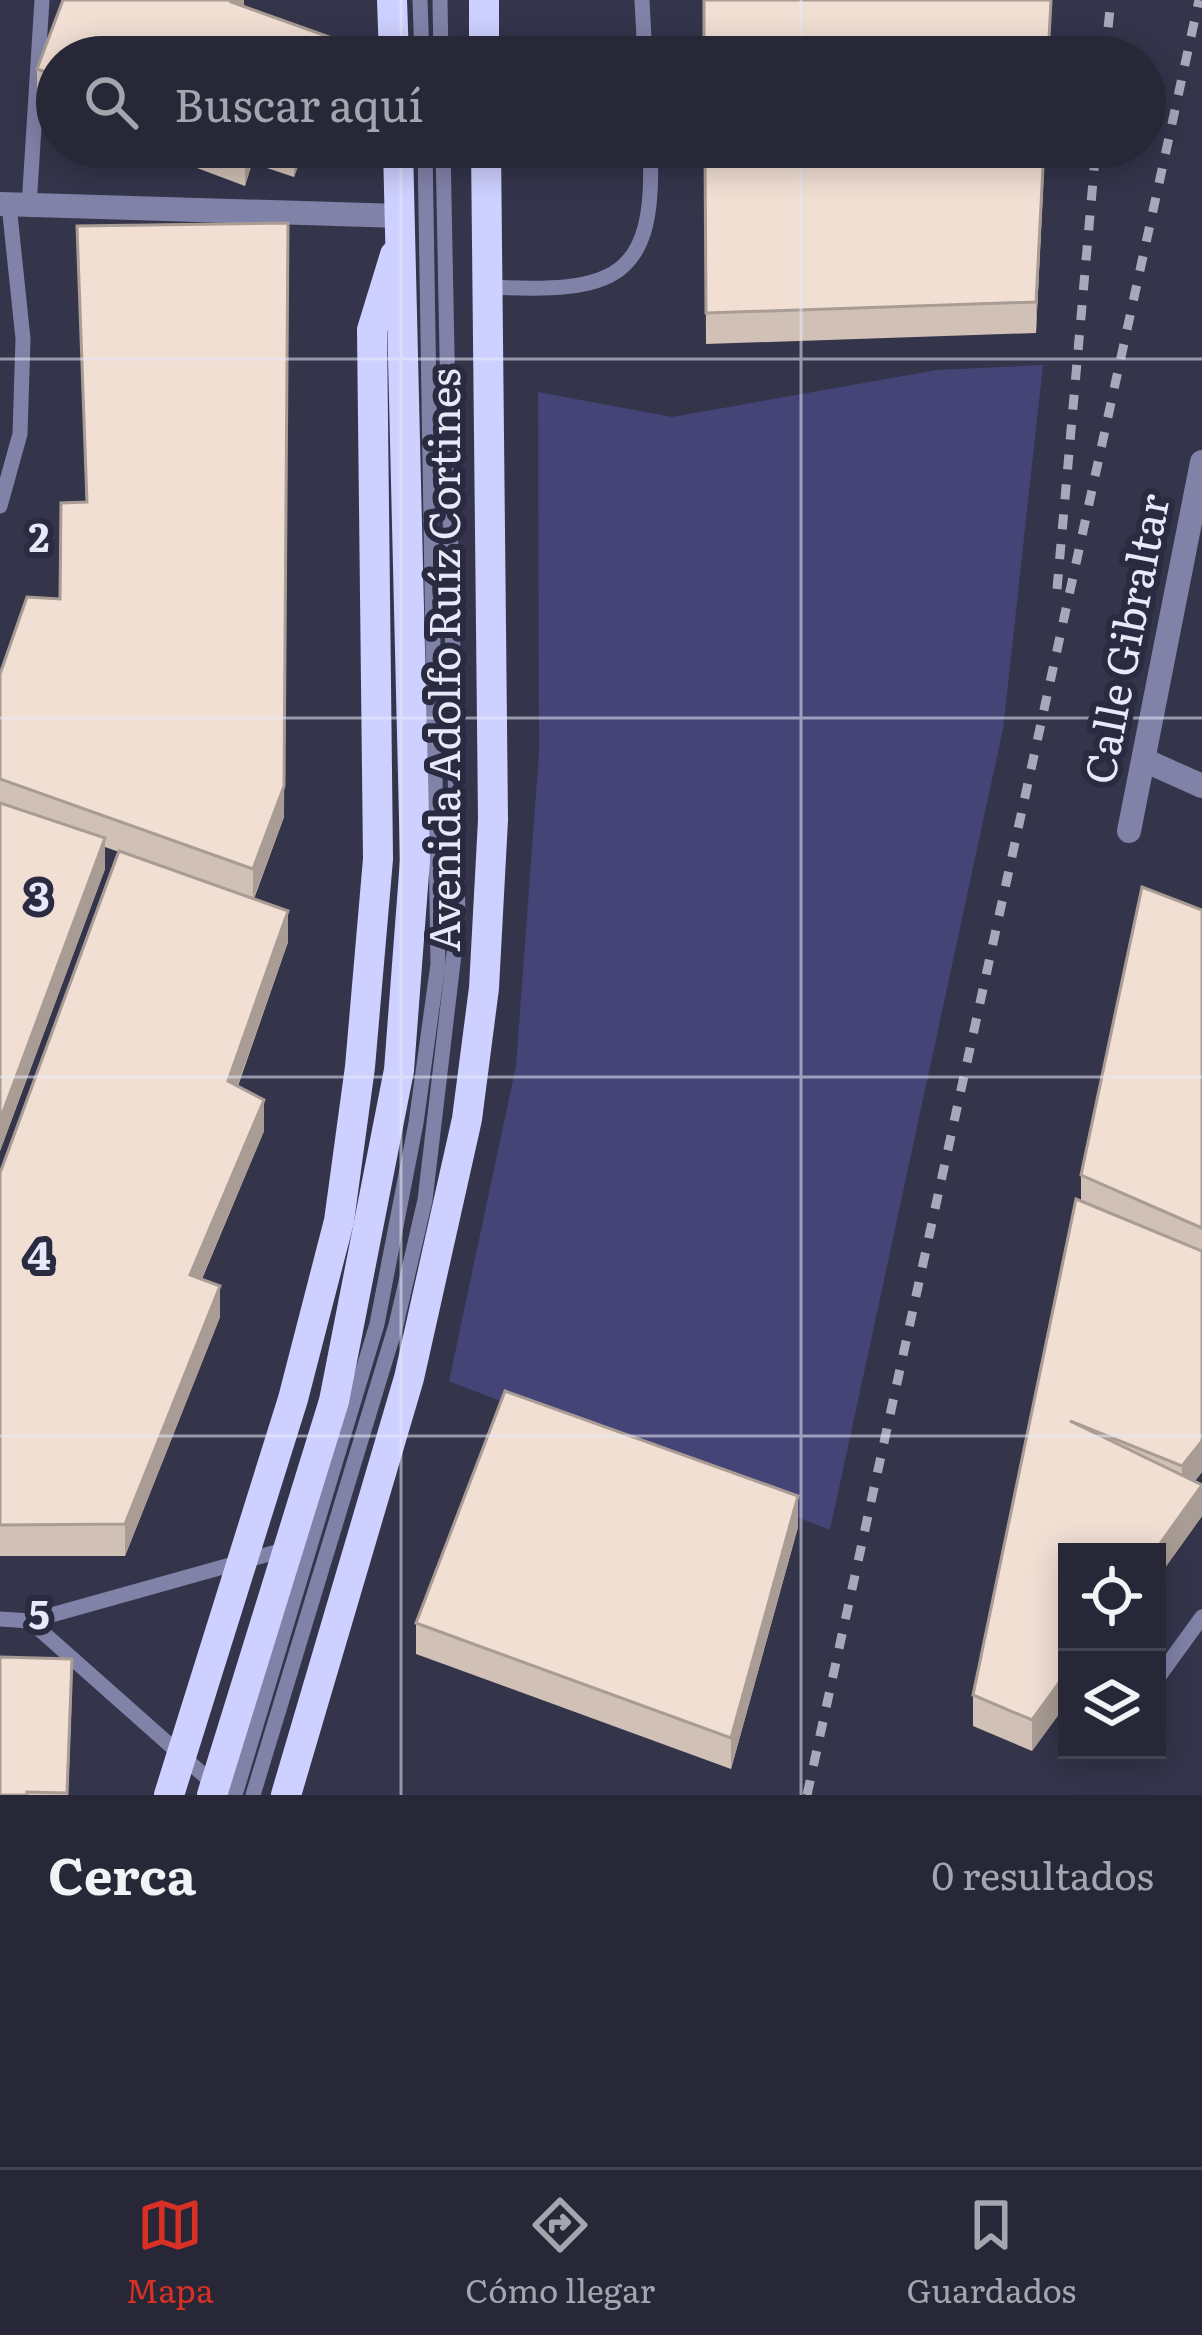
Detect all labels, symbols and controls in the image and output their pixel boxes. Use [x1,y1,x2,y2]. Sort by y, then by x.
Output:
search box [36,36,1166,168]
icon: search [78,69,144,135]
text: Buscar aquí [174,69,423,136]
street label: Avenida Adolfo Ruíz Cortines [411,368,473,952]
street label: Calle Gibraltar [1066,488,1183,789]
text: 2 [29,506,49,564]
text: 3 [28,865,50,923]
text: 4 [27,1224,51,1282]
map controls [1058,1543,1166,1759]
button: locate [1058,1543,1166,1651]
text: 5 [28,1583,50,1641]
button: layers [1058,1651,1166,1759]
text: Cerca [48,1835,196,1911]
text: 0 resultados [932,1844,1154,1902]
tab: Mapa [126,2192,214,2313]
tab: Cómo llegar [465,2192,655,2313]
tab: Guardados [906,2192,1076,2313]

